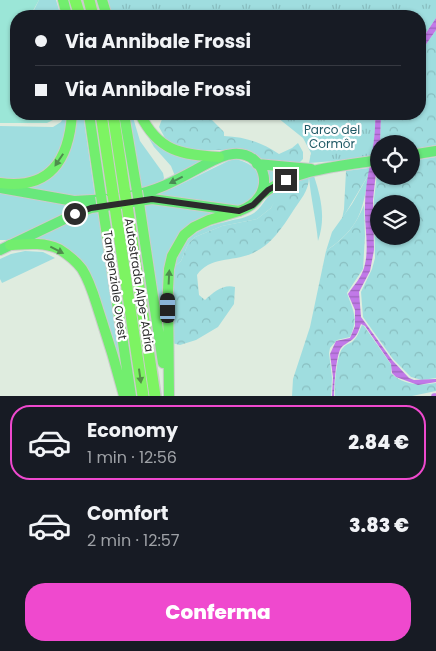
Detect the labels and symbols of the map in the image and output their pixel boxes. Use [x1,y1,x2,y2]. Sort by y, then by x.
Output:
park label: Parco del Cormôr [304,121,360,152]
one-way arrow [55,153,64,167]
route end [275,169,297,191]
one-way arrow [169,176,184,184]
route start [64,203,86,225]
street label: Autostrada Alpe-Adria [121,217,158,353]
street label: Tangenziale Ovest [99,229,132,341]
one-way arrow [50,246,65,254]
one-way arrow [165,269,173,285]
car [160,293,175,323]
one-way arrow [136,369,144,385]

